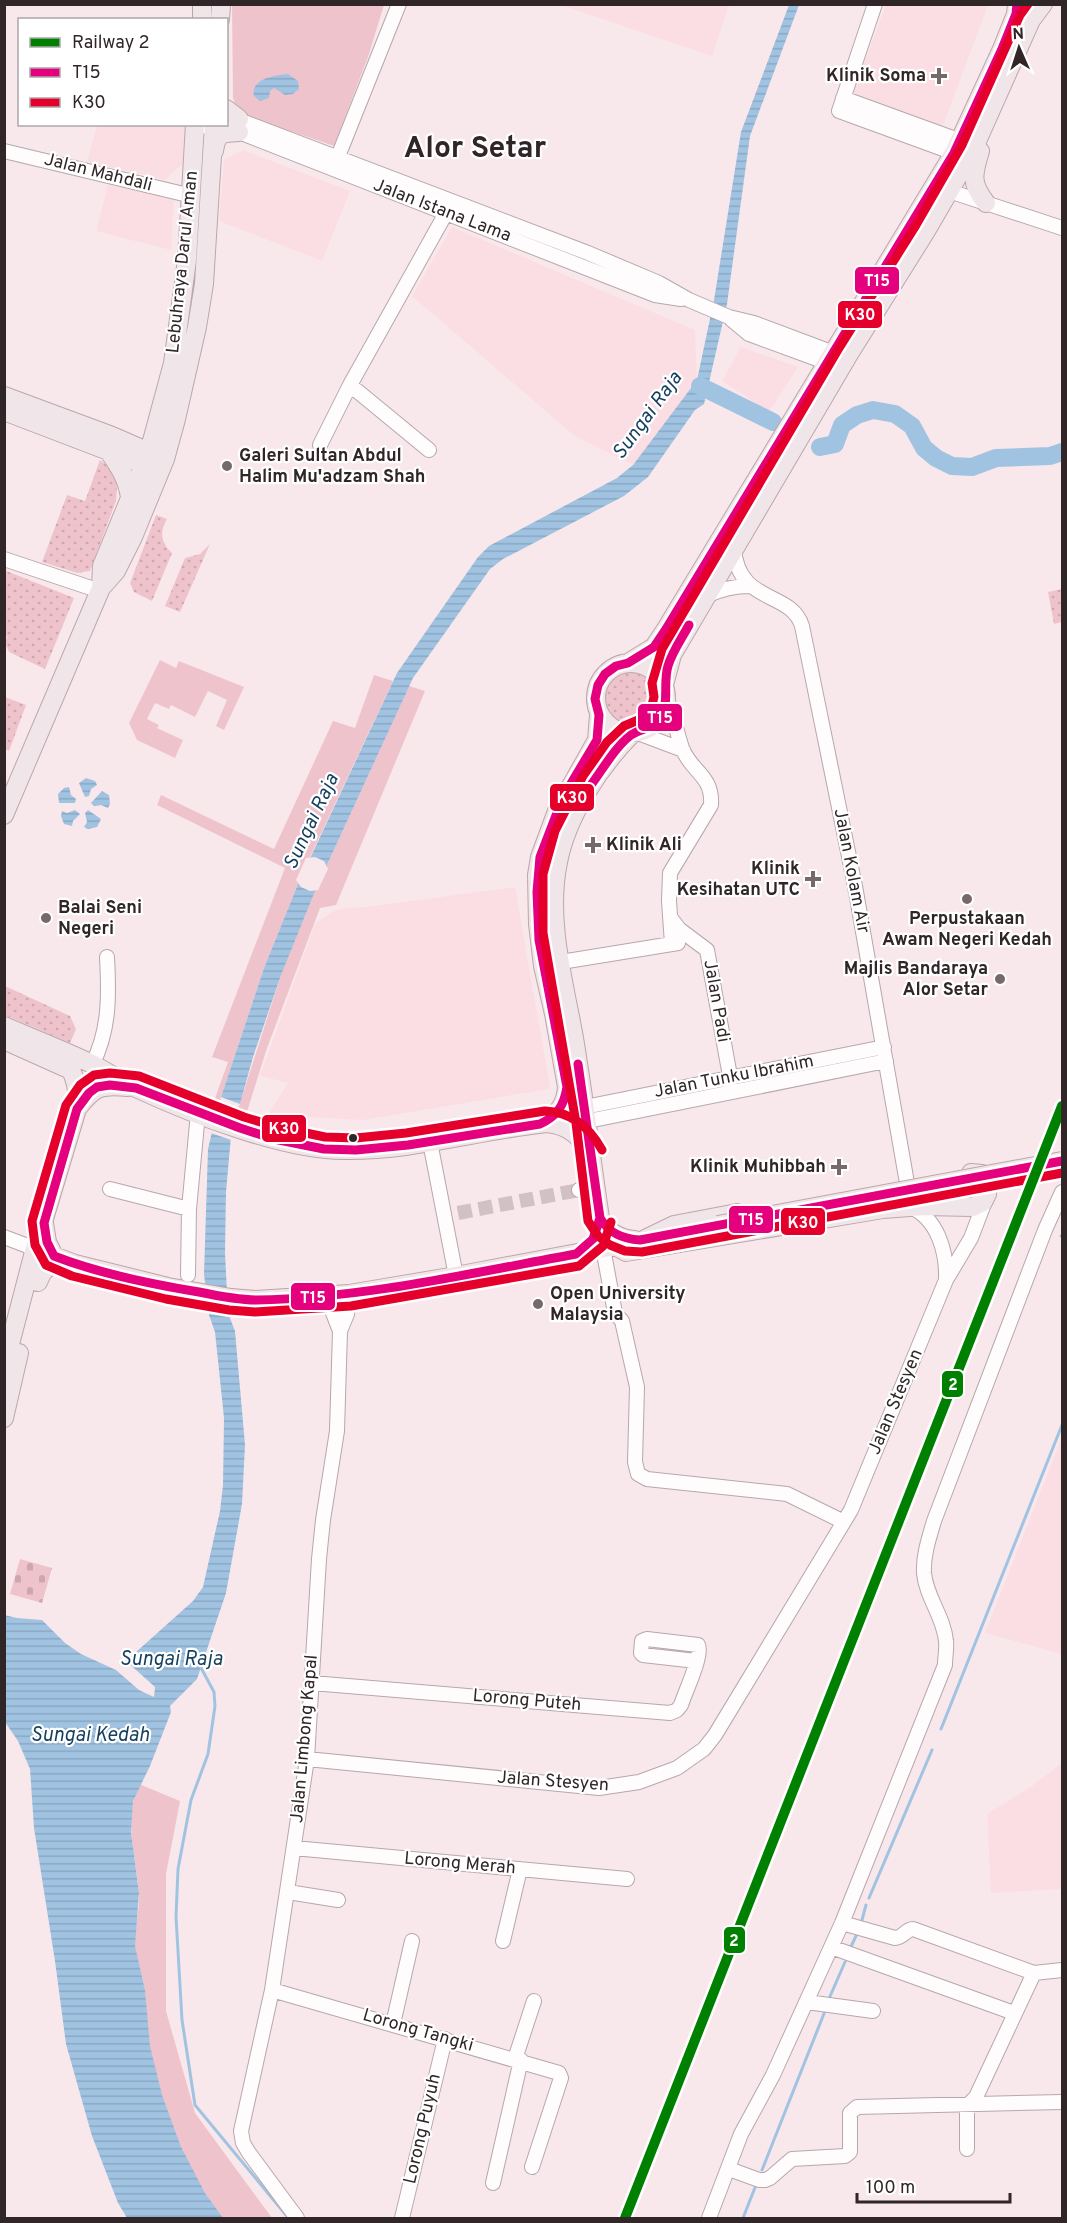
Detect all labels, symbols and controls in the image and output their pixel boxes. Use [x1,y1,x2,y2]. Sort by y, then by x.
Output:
legend [18,18,228,126]
north arrow [989,18,1049,78]
text: N [1012,25,1025,45]
text: Railway 2 [72,32,149,55]
text: T15 [72,62,101,85]
place label: Klinik Soma [826,65,926,88]
marker: Klinik Soma [930,67,948,85]
text: K30 [72,92,106,115]
district label: Alor Setar [404,131,547,168]
street label: Jalan Mahdali [41,148,155,198]
street label: Lebuhraya Darul Aman [162,170,204,354]
street label: Jalan Istana Lama [370,174,514,248]
line badge: T15 [854,266,900,295]
text: T15 [864,272,890,292]
line badge: K30 [837,300,883,329]
text: K30 [845,306,875,326]
water label: Sungai Raja [607,366,689,465]
place label: Galeri Sultan Abdul Halim Mu'adzam Shah [239,445,425,489]
marker: Galeri Sultan Abdul Halim Mu'adzam Shah [220,459,234,473]
line badge: T15 [637,703,683,732]
text: T15 [647,709,673,729]
water label: Sungai Raja [278,769,346,874]
line badge: K30 [549,783,595,812]
text: K30 [557,789,587,809]
street label: Jalan Kolam Air [828,807,874,935]
place label: Klinik Ali [606,834,682,857]
marker: Klinik Ali [584,836,602,854]
place label: Klinik Kesihatan UTC [677,858,800,902]
marker: Klinik Kesihatan UTC [804,870,822,888]
marker: Perpustakaan Awam Negeri Kedah [960,892,974,906]
place label: Balai Seni Negeri [58,897,142,941]
place label: Perpustakaan Awam Negeri Kedah [882,908,1052,952]
marker: Balai Seni Negeri [39,911,53,925]
street label: Jalan Padi [697,958,735,1044]
place label: Majlis Bandaraya Alor Setar [844,958,988,1002]
marker: Majlis Bandaraya Alor Setar [993,972,1007,986]
street label: Jalan Tunku Ibrahim [652,1050,816,1104]
line badge: K30 [261,1114,307,1143]
text: K30 [269,1120,299,1140]
unlabelled marker [347,1132,359,1144]
place label: Klinik Muhibbah [690,1156,826,1179]
marker: Klinik Muhibbah [830,1158,848,1176]
line badge: T15 [728,1205,774,1234]
line badge: K30 [780,1207,826,1236]
text: T15 [738,1211,764,1231]
text: K30 [788,1214,818,1234]
line badge: T15 [290,1282,336,1311]
place label: Open University Malaysia [550,1283,685,1327]
text: T15 [300,1289,326,1309]
marker: Open University Malaysia [531,1297,545,1311]
street label: Jalan Stesyen [863,1346,929,1458]
line badge: 2 [941,1370,964,1398]
text: 2 [948,1376,958,1396]
water label: Sungai Raja [120,1647,223,1673]
street label: Jalan Limbong Kapal [286,1654,324,1824]
street label: Lorong Puteh [472,1685,582,1717]
water label: Sungai Kedah [31,1723,150,1749]
street label: Jalan Stesyen [496,1767,610,1797]
street label: Lorong Merah [403,1848,517,1880]
line badge: 2 [723,1926,746,1954]
text: 2 [729,1932,739,1952]
street label: Lorong Tangki [360,2004,476,2058]
street label: Lorong Puyuh [399,2072,447,2186]
scale bar [857,2166,1010,2204]
text: 100 m [866,2177,915,2200]

